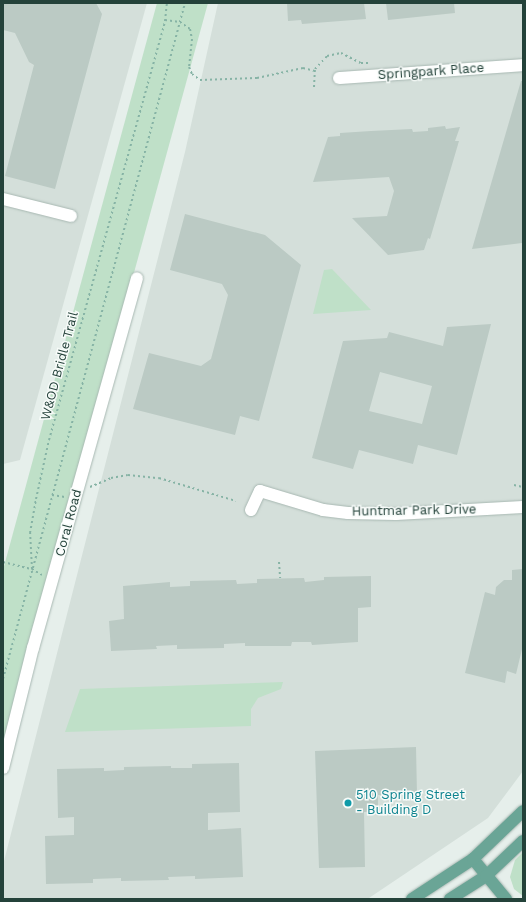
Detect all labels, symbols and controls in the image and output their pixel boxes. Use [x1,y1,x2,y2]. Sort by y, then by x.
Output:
street label: Springpark Place [377,60,485,84]
street label: W&OD Bridle Trail [38,310,82,422]
street label: Coral Road [52,487,86,559]
street label: Huntmar Park Drive [351,502,477,520]
place label: 510 Spring Street - Building D [356,788,465,819]
marker: 510 Spring Street - Building D [343,798,353,808]

